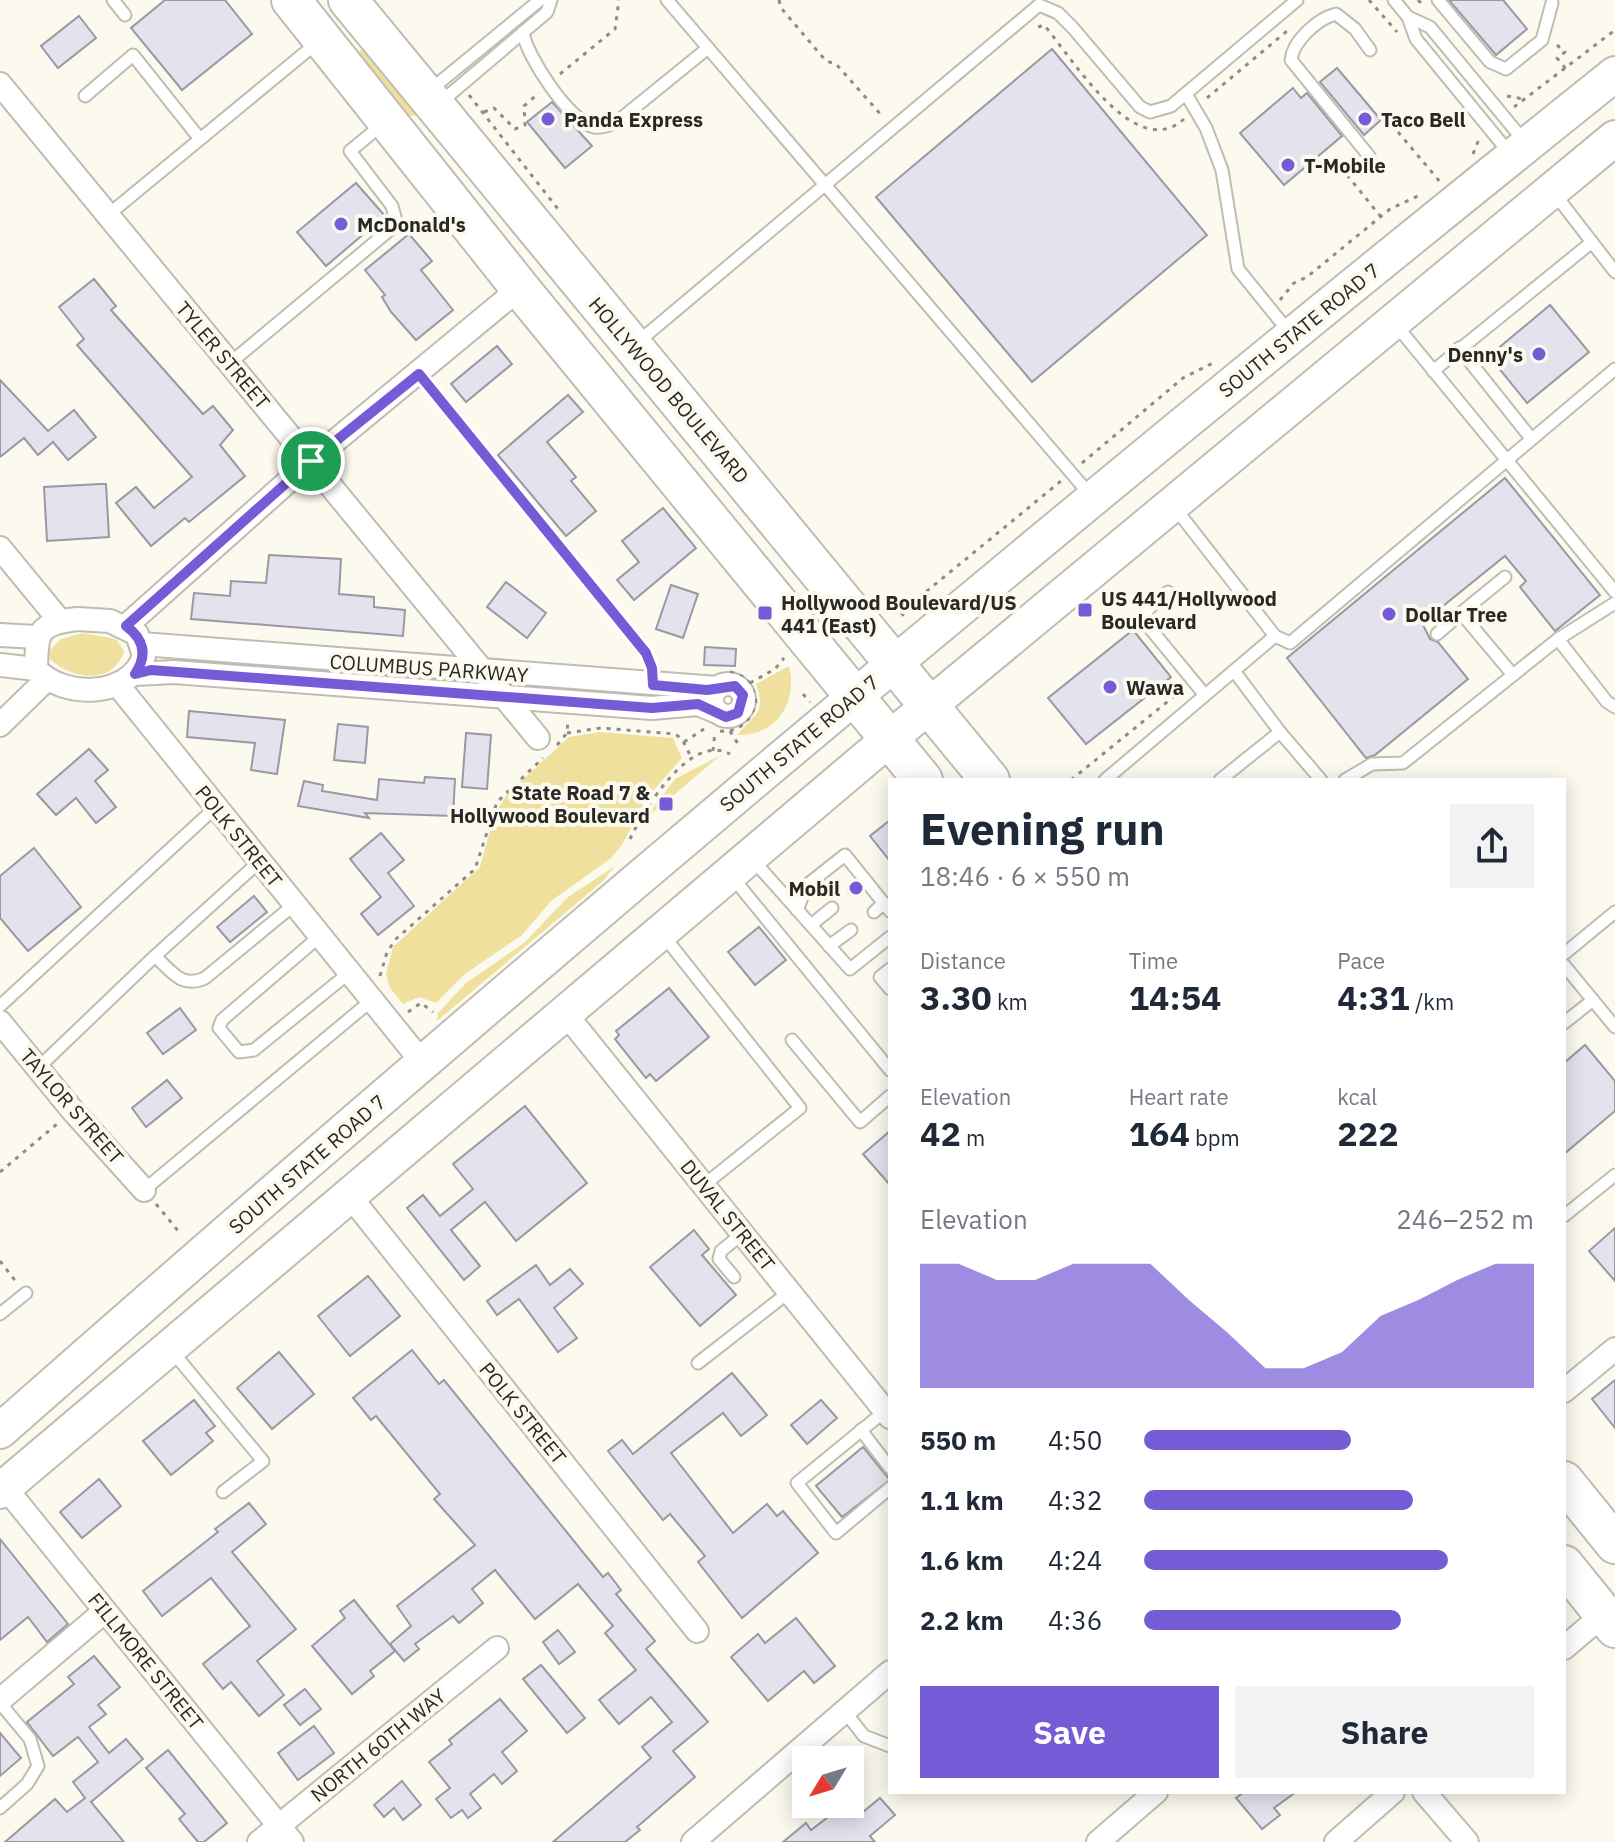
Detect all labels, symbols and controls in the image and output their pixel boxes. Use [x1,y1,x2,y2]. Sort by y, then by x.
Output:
place label: Panda Express [564,106,703,133]
place label: Taco Bell [1381,106,1465,133]
marker: Panda Express [539,110,557,128]
marker: Taco Bell [1356,110,1374,128]
place label: T-Mobile [1304,152,1386,179]
marker: T-Mobile [1279,156,1297,174]
place label: McDonald's [357,211,466,238]
marker: McDonald's [332,215,350,233]
street label: SOUTH STATE ROAD 7 [1213,257,1385,403]
street label: HOLLYWOOD BOULEVARD [583,291,755,489]
street label: TYLER STREET [170,295,276,415]
place label: Denny's [1448,341,1523,368]
marker: Denny's [1530,345,1548,363]
pin [277,427,345,495]
icon: arrive [289,439,333,483]
place label: US 441/Hollywood Boulevard [1101,585,1277,635]
place label: Hollywood Boulevard/US 441 (East) [781,589,1017,639]
marker: US 441/Hollywood Boulevard [1076,601,1094,619]
place label: Dollar Tree [1405,601,1508,628]
marker: Hollywood Boulevard/US 441 (East) [756,604,774,622]
marker: Dollar Tree [1380,605,1398,623]
street label: COLUMBUS PARKWAY [329,648,529,688]
street label: SOUTH STATE ROAD 7 [714,668,884,818]
place label: Wawa [1126,674,1184,701]
marker: Wawa [1101,678,1119,696]
street label: POLK STREET [189,779,289,893]
place label: State Road 7 & Hollywood Boulevard [450,779,651,829]
marker: State Road 7 & Hollywood Boulevard [657,795,675,813]
text: Evening run [920,800,1165,857]
button: share [1450,804,1534,888]
text: 18:46 · 6 × 550 m [920,859,1130,893]
place label: Mobil [788,875,840,902]
marker: Mobil [847,879,865,897]
text: Distance [920,946,1006,975]
text: Time [1129,946,1178,975]
text: Pace [1337,946,1385,975]
text: 3.30 [920,975,992,1019]
text: 14:54 [1129,975,1221,1019]
text: 4:31 [1337,975,1410,1019]
text: km [992,987,1028,1016]
text: /km [1410,987,1454,1016]
street label: TAYLOR STREET [14,1042,130,1170]
text: Elevation [920,1082,1011,1111]
text: Heart rate [1129,1082,1229,1111]
text: kcal [1337,1082,1377,1111]
street label: SOUTH STATE ROAD 7 [223,1088,391,1240]
text: 42 [920,1111,961,1155]
text: 164 [1129,1111,1190,1155]
text: 222 [1337,1111,1399,1155]
text: m [961,1123,985,1152]
text: bpm [1190,1123,1240,1152]
street label: DUVAL STREET [675,1154,781,1276]
text: Elevation [920,1202,1028,1236]
text: 246–252 m [1396,1202,1534,1236]
street label: POLK STREET [473,1356,573,1470]
text: 550 m [920,1423,996,1457]
text: 4:50 [1048,1423,1102,1457]
text: 1.1 km [920,1483,1004,1517]
text: 4:32 [1048,1483,1102,1517]
text: 1.6 km [920,1543,1004,1577]
text: 4:24 [1048,1543,1102,1577]
street label: FILLMORE STREET [82,1587,210,1735]
text: 2.2 km [920,1603,1004,1637]
text: 4:36 [1048,1603,1102,1637]
street label: NORTH 60TH WAY [305,1682,451,1808]
button: Save [920,1686,1219,1778]
button: Share [1235,1686,1534,1778]
north arrow [792,1746,864,1818]
map controls [792,1746,864,1818]

